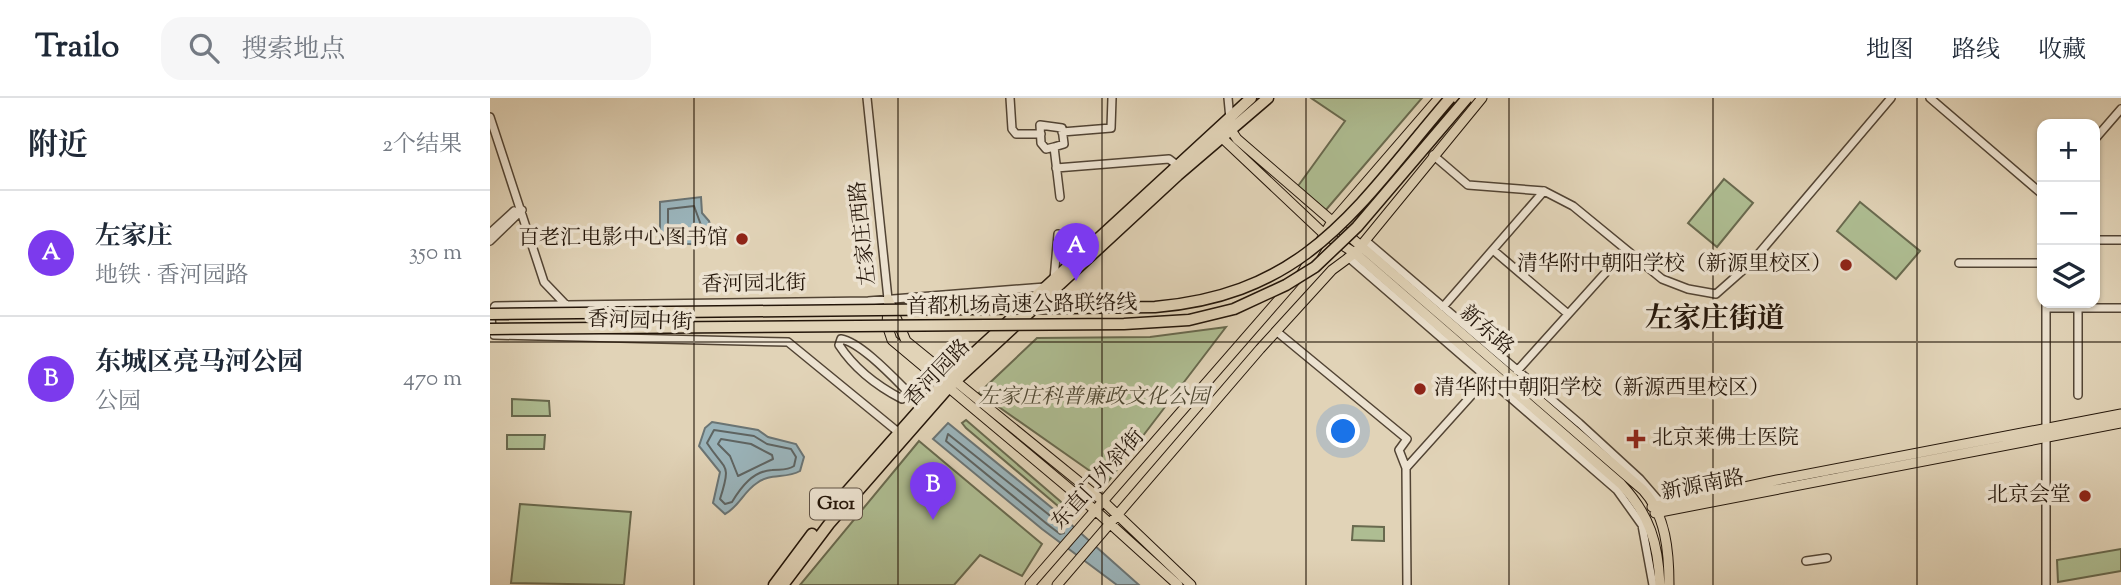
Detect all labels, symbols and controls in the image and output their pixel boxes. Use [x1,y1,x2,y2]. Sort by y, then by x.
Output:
search box [161,17,651,80]
text: Trailo [35,24,119,72]
icon: search [185,29,223,67]
text: 搜索地点 [241,32,345,69]
text: 地图 [1866,34,1914,68]
text: 路线 [1952,34,2000,68]
text: 收藏 [2038,34,2086,68]
map controls [2037,119,2100,308]
button: + [2037,119,2100,182]
text: 附近 [28,125,88,168]
text: 2个结果 [382,129,462,162]
street label: 左家庄西路 [844,179,884,287]
button: − [2037,182,2100,245]
text: 左家庄 [95,219,173,256]
pin: A [1053,223,1099,281]
place label: 百老汇电影中心图书馆 [518,224,728,254]
marker: 百老汇电影中心图书馆 [734,231,750,247]
text: A [42,237,60,270]
text: 350 m [409,237,462,270]
button: layers [2037,245,2100,308]
place label: 清华附中朝阳学校（新源里校区） [1517,250,1832,280]
marker: 清华附中朝阳学校（新源里校区） [1838,257,1854,273]
text: 地铁 · 香河园路 [95,260,249,293]
street label: 香河园北街 [701,269,807,301]
street label: 首都机场高速公路联络线 [906,289,1138,323]
street label: 新东路 [1452,299,1520,363]
district label: 左家庄街道 [1645,300,1785,340]
street label: 香河园中街 [587,305,693,339]
street label: 香河园路 [898,333,978,415]
text: 东城区亮马河公园 [95,345,303,382]
text: B [44,363,58,396]
text: 470 m [403,363,462,396]
place label: 清华附中朝阳学校（新源西里校区） [1434,374,1770,404]
marker: 清华附中朝阳学校（新源西里校区） [1412,381,1428,397]
park label: 左家庄科普廉政文化公园 [979,383,1212,413]
text: 公园 [95,386,141,419]
your location [1326,414,1360,448]
street label: 东直门外斜街 [1046,423,1152,537]
place label: 北京莱佛士医院 [1652,424,1799,454]
marker: 北京莱佛士医院 [1626,429,1646,449]
pin: B [910,462,956,520]
street label: 新源南路 [1659,463,1747,509]
place label: 北京会堂 [1987,481,2071,511]
road number: G101 [810,488,862,520]
marker: 北京会堂 [2077,488,2093,504]

